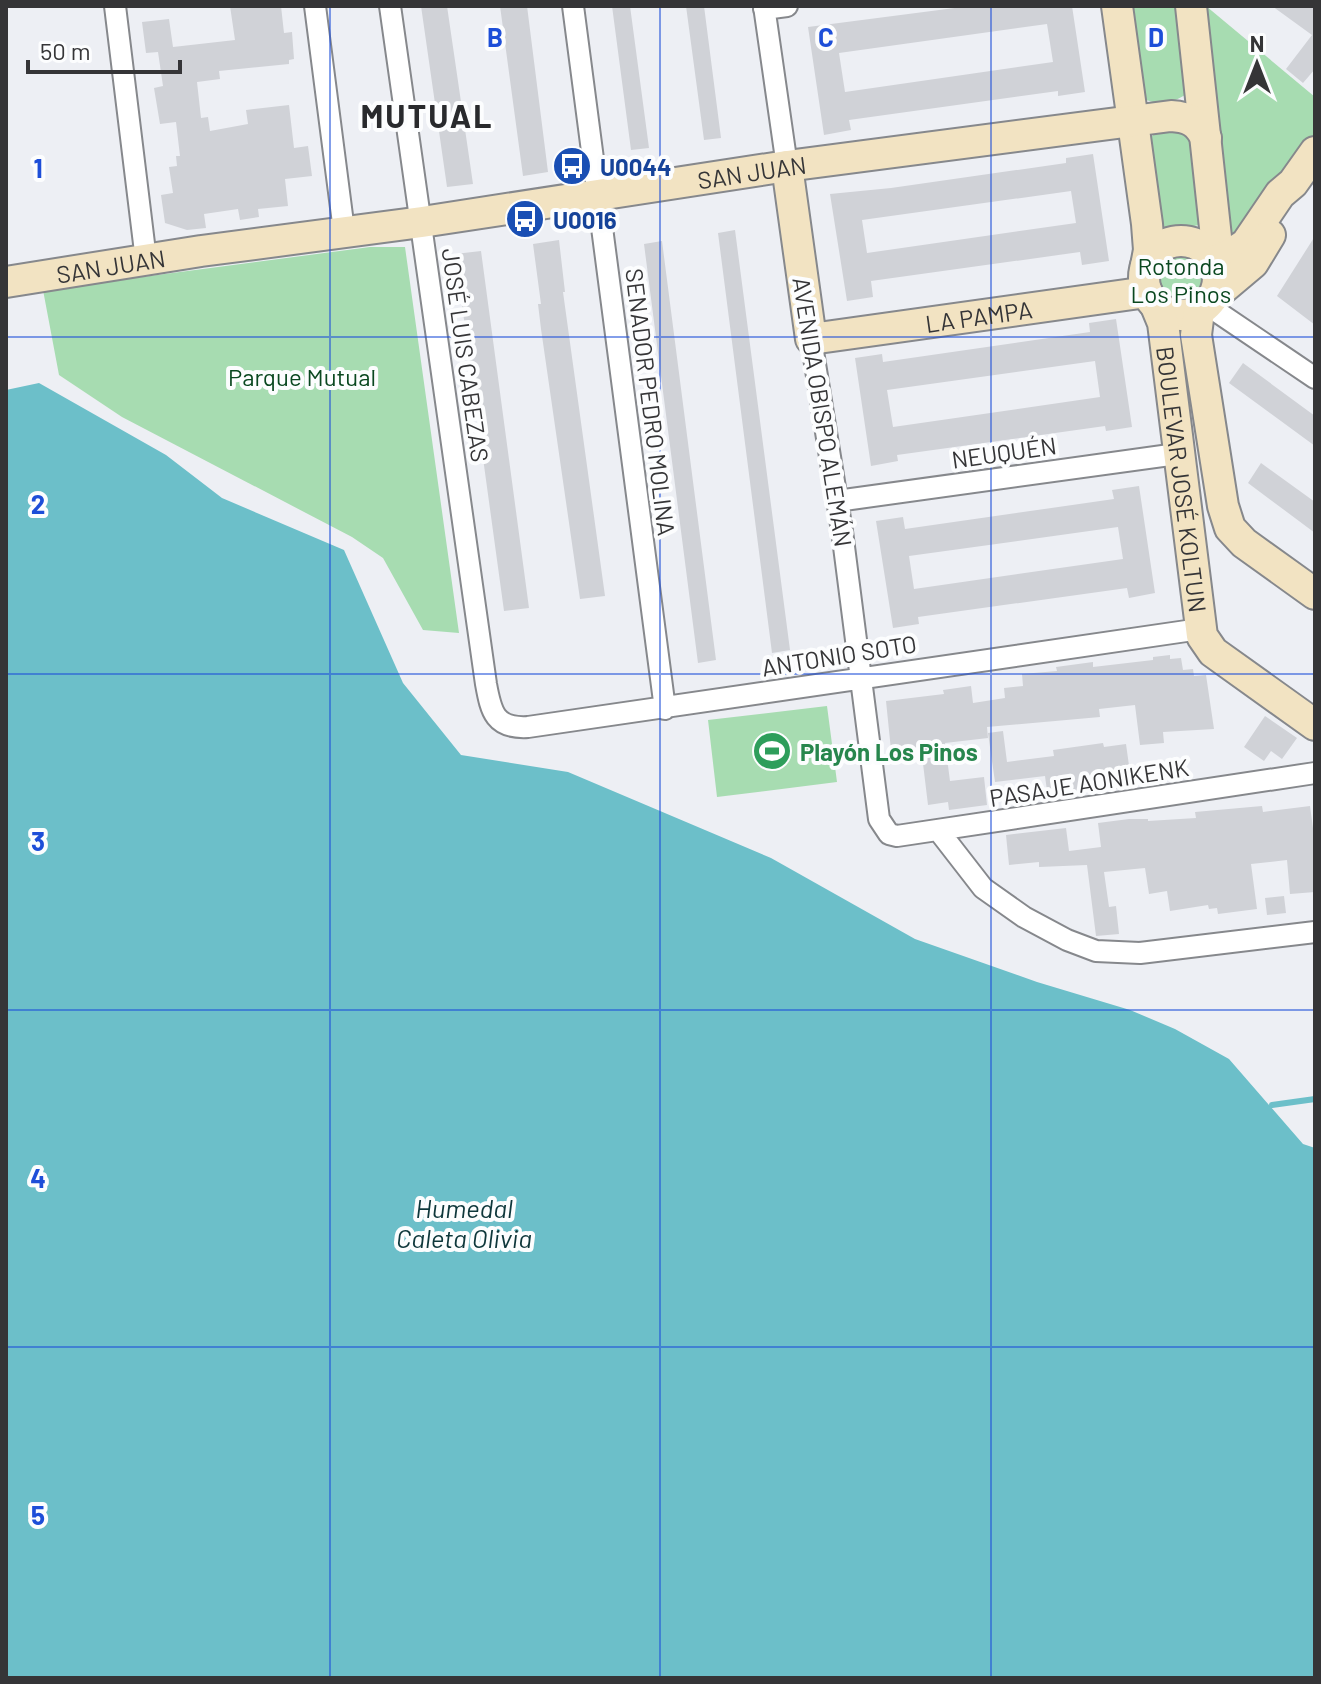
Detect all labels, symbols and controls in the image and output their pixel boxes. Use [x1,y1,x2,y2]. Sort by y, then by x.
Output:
text: B [487,21,503,52]
text: C [818,21,834,52]
text: D [1148,21,1164,52]
scale bar [28,24,180,74]
north arrow [1217,24,1297,104]
text: N [1250,30,1264,56]
text: 50 m [40,36,91,65]
district label: MUTUAL [360,96,494,134]
bus stop icon: U0044 [551,145,593,187]
street label: SAN JUAN [695,149,808,194]
text: 1 [33,152,43,183]
place label: U0044 [600,152,672,181]
bus stop icon: U0016 [504,198,546,240]
place label: U0016 [553,205,617,234]
street label: SAN JUAN [54,242,167,288]
street label: JOSÉ LUIS CABEZAS [437,246,495,464]
park label: Rotonda Los Pinos [1131,251,1231,308]
street label: SENADOR PEDRO MOLINA [620,267,682,537]
street label: AVENIDA OBISPO ALEMÁN [787,275,859,549]
street label: LA PAMPA [923,294,1034,337]
street label: BOULEVAR JOSÉ KOLTUN [1152,345,1213,614]
park label: Parque Mutual [228,362,376,391]
street label: NEUQUÉN [950,430,1058,474]
text: 2 [31,488,45,519]
street label: ANTONIO SOTO [759,628,919,682]
sports icon: Playón Los Pinos [751,730,793,772]
place label: Playón Los Pinos [800,737,978,766]
street label: PASAJE AONIKENK [987,752,1191,812]
text: 3 [31,825,45,856]
text: 4 [30,1162,46,1193]
water label: Humedal Caleta Olivia [396,1192,532,1253]
text: 5 [31,1499,45,1530]

